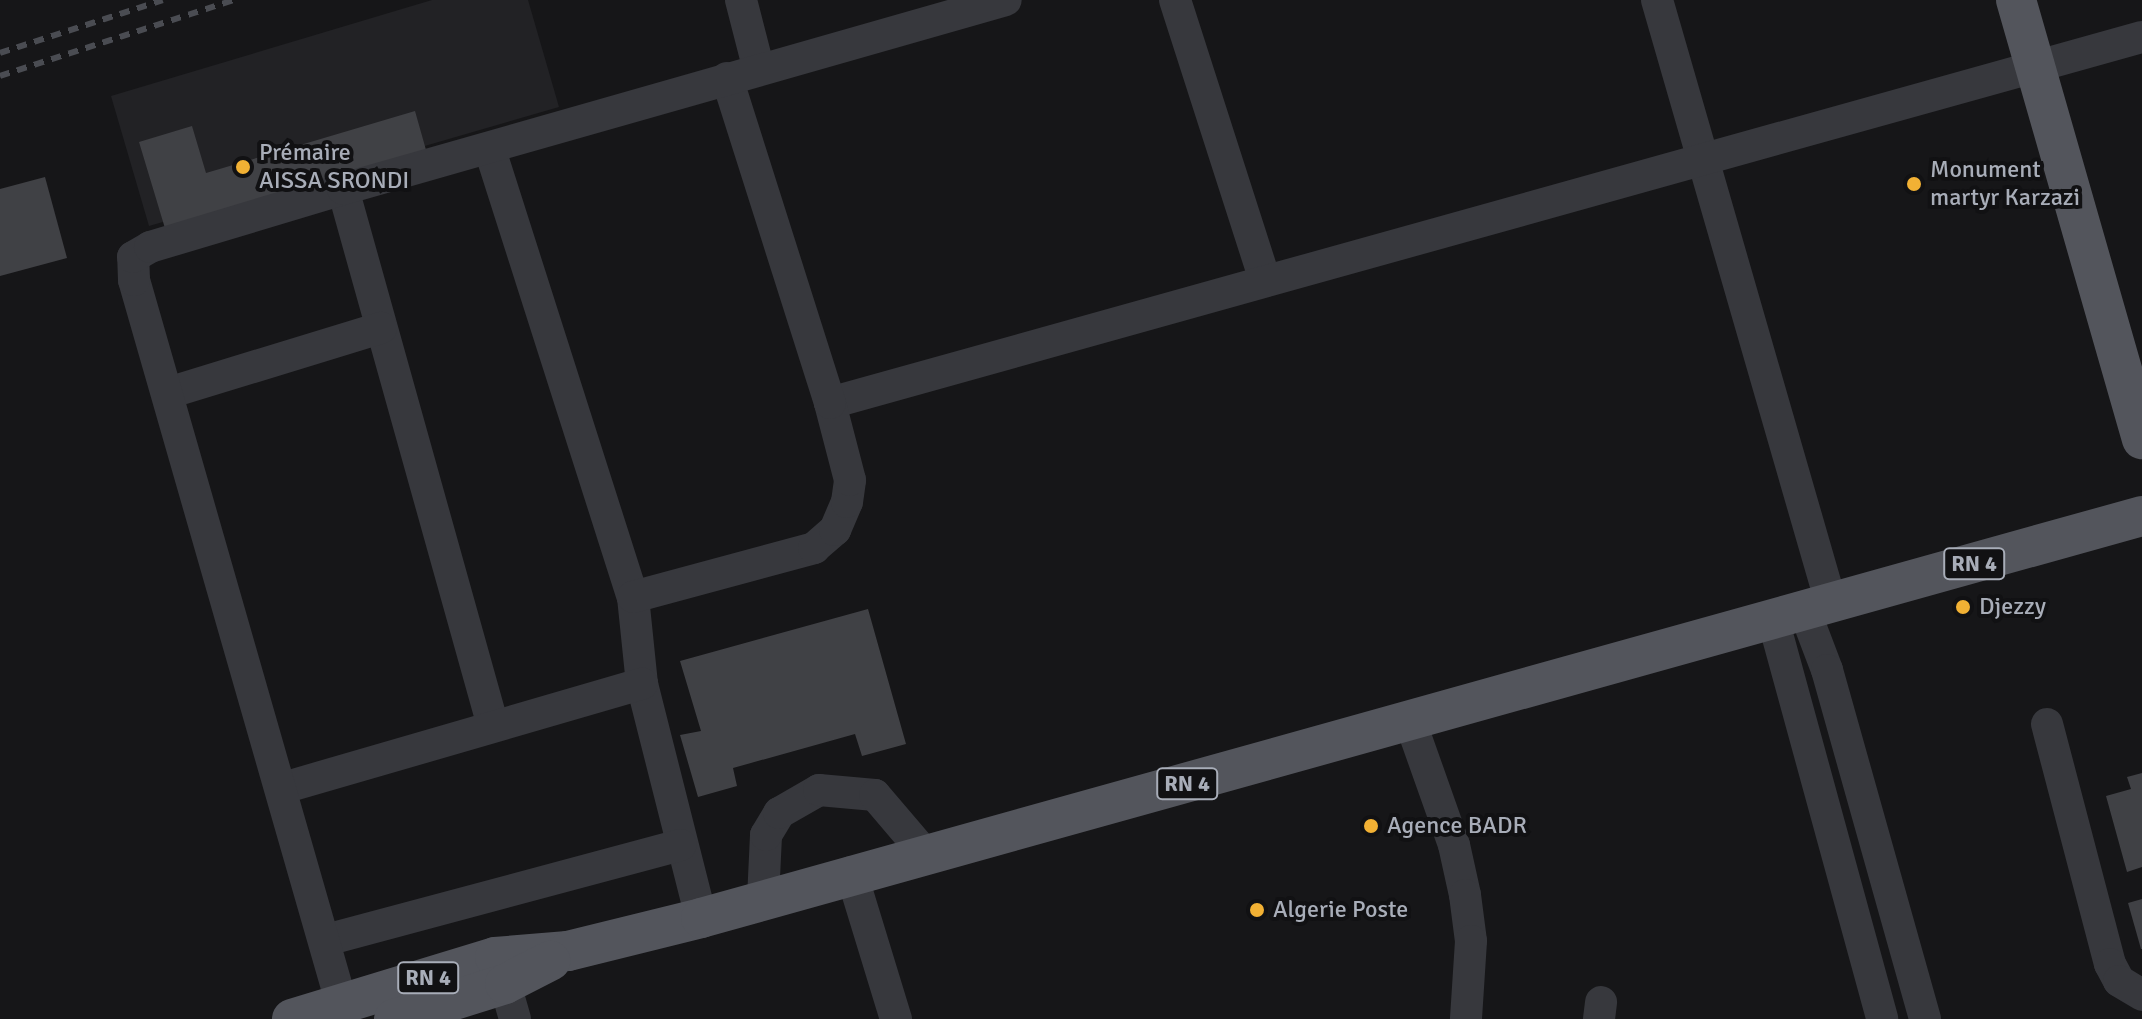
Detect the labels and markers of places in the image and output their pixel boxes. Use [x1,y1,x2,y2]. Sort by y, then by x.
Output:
place label: Prémaire AISSA SRONDI [259,139,409,195]
place label: Monument martyr Karzazi [1930,156,2080,212]
marker: Prémaire AISSA SRONDI [234,158,252,176]
marker: Monument martyr Karzazi [1905,175,1923,193]
place label: Djezzy [1979,593,2046,621]
marker: Djezzy [1954,598,1972,616]
place label: Agence BADR [1387,812,1527,840]
marker: Agence BADR [1362,817,1380,835]
place label: Algerie Poste [1273,896,1408,924]
marker: Algerie Poste [1248,901,1266,919]

